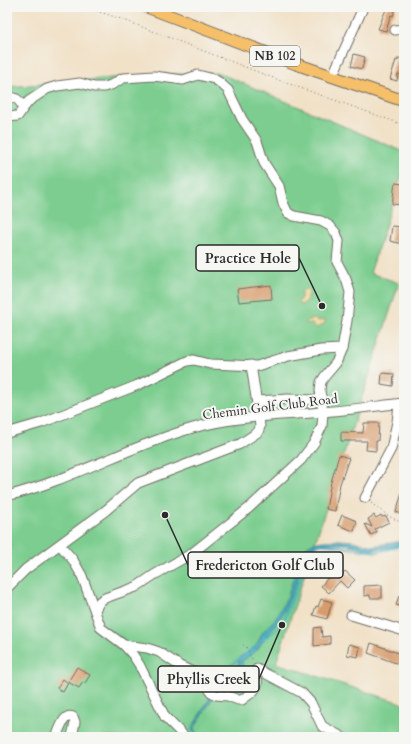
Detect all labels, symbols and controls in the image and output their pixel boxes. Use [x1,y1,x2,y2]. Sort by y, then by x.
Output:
road number: NB 102 [250,46,300,66]
callout: Practice Hole [196,245,299,271]
text: Practice Hole [205,249,291,268]
street label: Chemin Golf Club Road [202,390,339,424]
callout: Fredericton Golf Club [188,552,343,578]
text: Fredericton Golf Club [195,556,335,575]
callout: Phyllis Creek [158,666,259,692]
text: Phyllis Creek [167,670,251,689]

